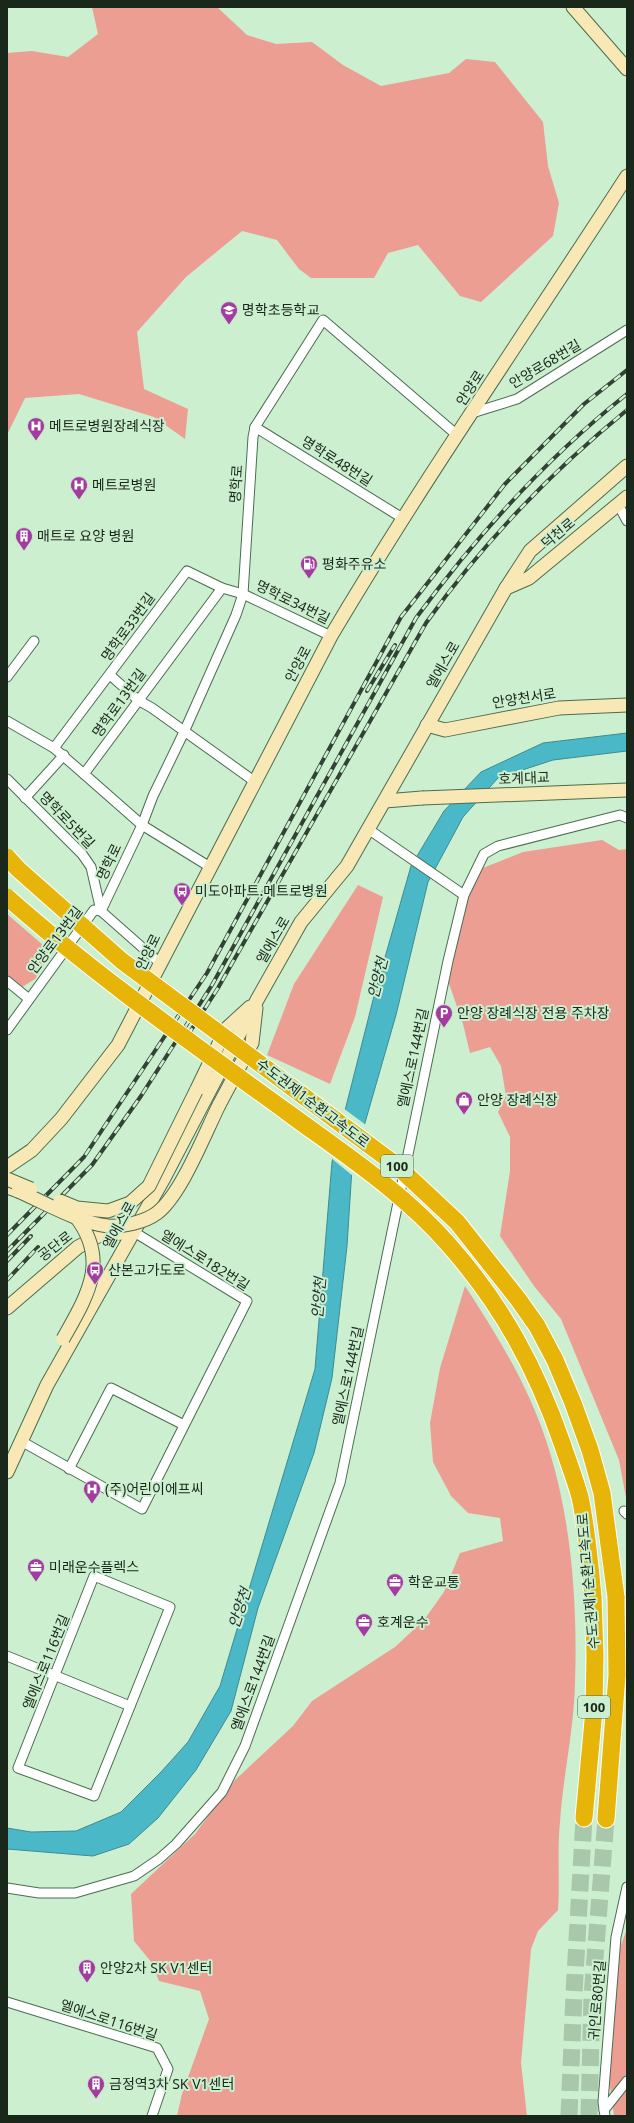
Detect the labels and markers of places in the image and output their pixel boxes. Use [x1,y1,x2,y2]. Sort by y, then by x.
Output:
school or university icon: 명학초등학교 [219,300,239,325]
place label: 명학초등학교 [242,300,319,319]
hospital icon: 메트로병원장례식장 [26,416,46,441]
place label: 메트로병원장례식장 [49,416,165,435]
hospital icon: 메트로병원 [69,475,89,500]
place label: 메트로병원 [92,475,156,494]
building icon: 매트로 요양 병원 [14,526,34,551]
place label: 매트로 요양 병원 [37,526,134,545]
fuel station icon: 평화주유소 [299,554,319,579]
place label: 평화주유소 [322,554,387,573]
bus stop icon: 미도아파트.메트로병원 [172,881,192,906]
place label: 미도아파트.메트로병원 [195,881,328,900]
parking icon: 안양 장례식장 전용 주차장 [434,1003,454,1028]
place label: 안양 장례식장 전용 주차장 [457,1003,610,1022]
shop icon: 안양 장례식장 [454,1090,474,1115]
place label: 안양 장례식장 [477,1090,558,1109]
bus stop icon: 산본고가도로 [85,1260,105,1285]
place label: 산본고가도로 [108,1260,185,1279]
hospital icon: (주)어린이에프씨 [82,1479,102,1504]
place label: (주)어린이에프씨 [105,1479,204,1498]
office icon: 미래운수플렉스 [26,1557,46,1582]
place label: 미래운수플렉스 [49,1557,139,1576]
office icon: 학운교통 [385,1572,405,1597]
place label: 학운교통 [408,1572,460,1591]
office icon: 호계운수 [354,1612,374,1637]
place label: 호계운수 [377,1612,429,1631]
building icon: 안양2차 SK V1센터 [77,1958,97,1983]
place label: 안양2차 SK V1센터 [100,1958,212,1977]
building icon: 금정역3차 SK V1센터 [86,2074,106,2099]
place label: 금정역3차 SK V1센터 [109,2074,234,2093]

